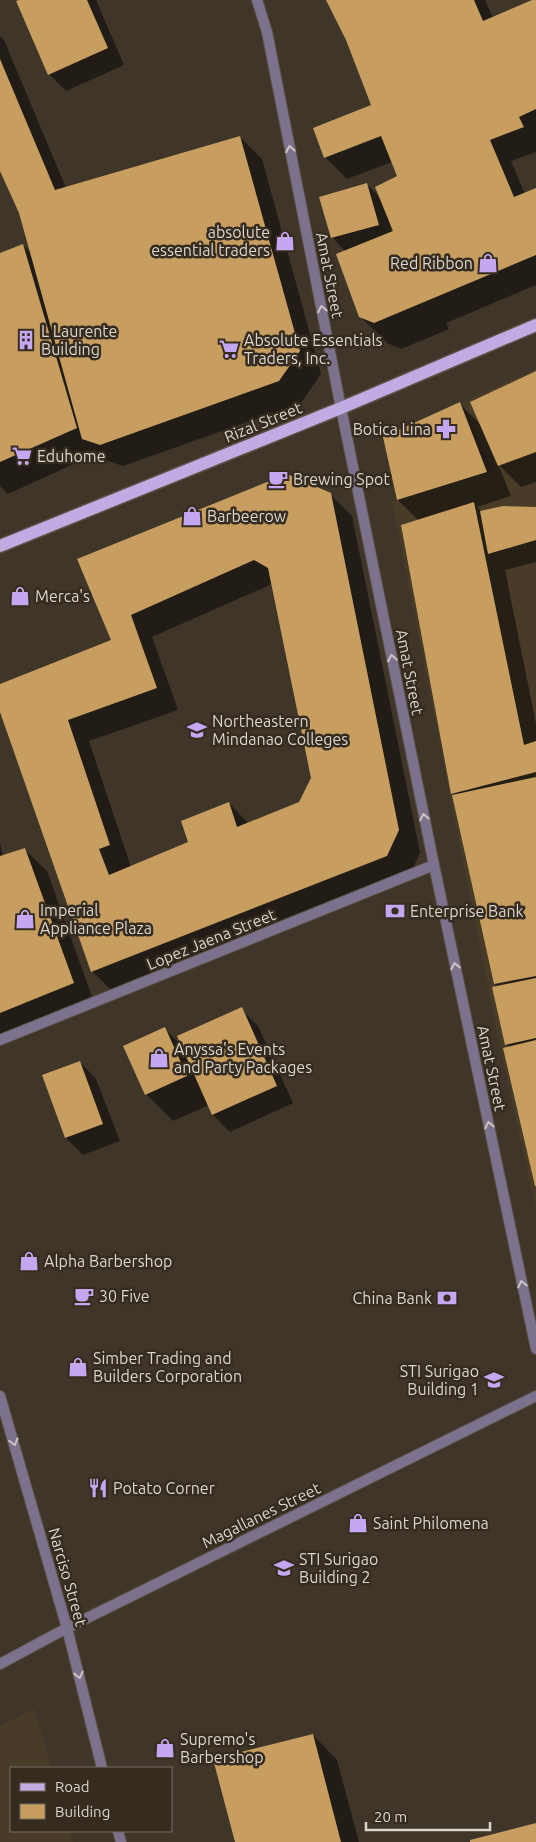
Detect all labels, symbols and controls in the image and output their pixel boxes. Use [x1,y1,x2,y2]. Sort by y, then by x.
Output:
one-way arrow [286,145,296,154]
place label: absolute essential traders [151,223,270,259]
shop icon: absolute essential traders [274,230,296,252]
street label: Amat Street [313,231,347,320]
shop icon: Red Ribbon [477,252,499,274]
place label: Red Ribbon [390,254,473,272]
one-way arrow [317,304,327,313]
place label: L Laurente Building [41,322,117,358]
building icon: L Laurente Building [15,329,37,351]
place label: Absolute Essentials Traders, Inc. [244,331,383,367]
supermarket icon: Absolute Essentials Traders, Inc. [218,338,240,360]
street label: Rizal Street [222,398,305,446]
pharmacy icon: Botica Lina [435,418,457,440]
place label: Botica Lina [353,420,431,438]
supermarket icon: Eduhome [11,445,33,467]
place label: Eduhome [37,447,105,465]
cafe icon: Brewing Spot [267,468,289,490]
place label: Brewing Spot [293,470,390,488]
shop icon: Barbeerow [181,505,203,527]
place label: Barbeerow [207,507,287,525]
shop icon: Merca's [9,585,31,607]
place label: Merca's [35,587,90,605]
street label: Amat Street [393,628,427,717]
one-way arrow [387,653,398,662]
place label: Northeastern Mindanao Colleges [212,712,348,748]
school or university icon: Northeastern Mindanao Colleges [186,719,208,741]
one-way arrow [419,813,430,821]
bank icon: Enterprise Bank [384,900,406,922]
place label: Imperial Appliance Plaza [40,901,152,937]
place label: Enterprise Bank [410,902,524,920]
street label: Lopez Jaena Street [144,905,279,973]
shop icon: Imperial Appliance Plaza [14,908,36,930]
one-way arrow [451,962,461,971]
street label: Amat Street [474,1024,510,1113]
place label: Anyssa's Events and Party Packages [174,1040,312,1076]
shop icon: Anyssa's Events and Party Packages [148,1047,170,1069]
one-way arrow [484,1121,495,1130]
shop icon: Alpha Barbershop [18,1250,40,1272]
place label: Alpha Barbershop [44,1252,172,1270]
one-way arrow [518,1280,528,1289]
cafe icon: 30 Five [73,1285,95,1307]
place label: 30 Five [99,1287,150,1305]
bank icon: China Bank [436,1287,458,1309]
place label: China Bank [353,1289,432,1307]
place label: Simber Trading and Builders Corporation [93,1349,242,1385]
shop icon: Simber Trading and Builders Corporation [67,1356,89,1378]
place label: STI Surigao Building 1 [400,1362,479,1398]
school or university icon: STI Surigao Building 1 [483,1369,505,1391]
one-way arrow [8,1438,18,1446]
restaurant icon: Potato Corner [87,1477,109,1499]
street label: Magallanes Street [199,1478,324,1551]
place label: Potato Corner [113,1479,215,1497]
shop icon: Saint Philomena [347,1512,369,1534]
place label: Saint Philomena [373,1514,489,1532]
street label: Narciso Street [45,1526,91,1629]
place label: STI Surigao Building 2 [299,1550,378,1586]
school or university icon: STI Surigao Building 2 [273,1557,295,1579]
one-way arrow [73,1671,84,1680]
place label: Supremo's Barbershop [180,1730,264,1766]
shop icon: Supremo's Barbershop [154,1737,176,1759]
legend [10,1767,172,1832]
text: Road [55,1778,90,1795]
scale bar [366,1800,490,1832]
text: Building [55,1803,110,1820]
text: 20 m [374,1808,407,1825]

